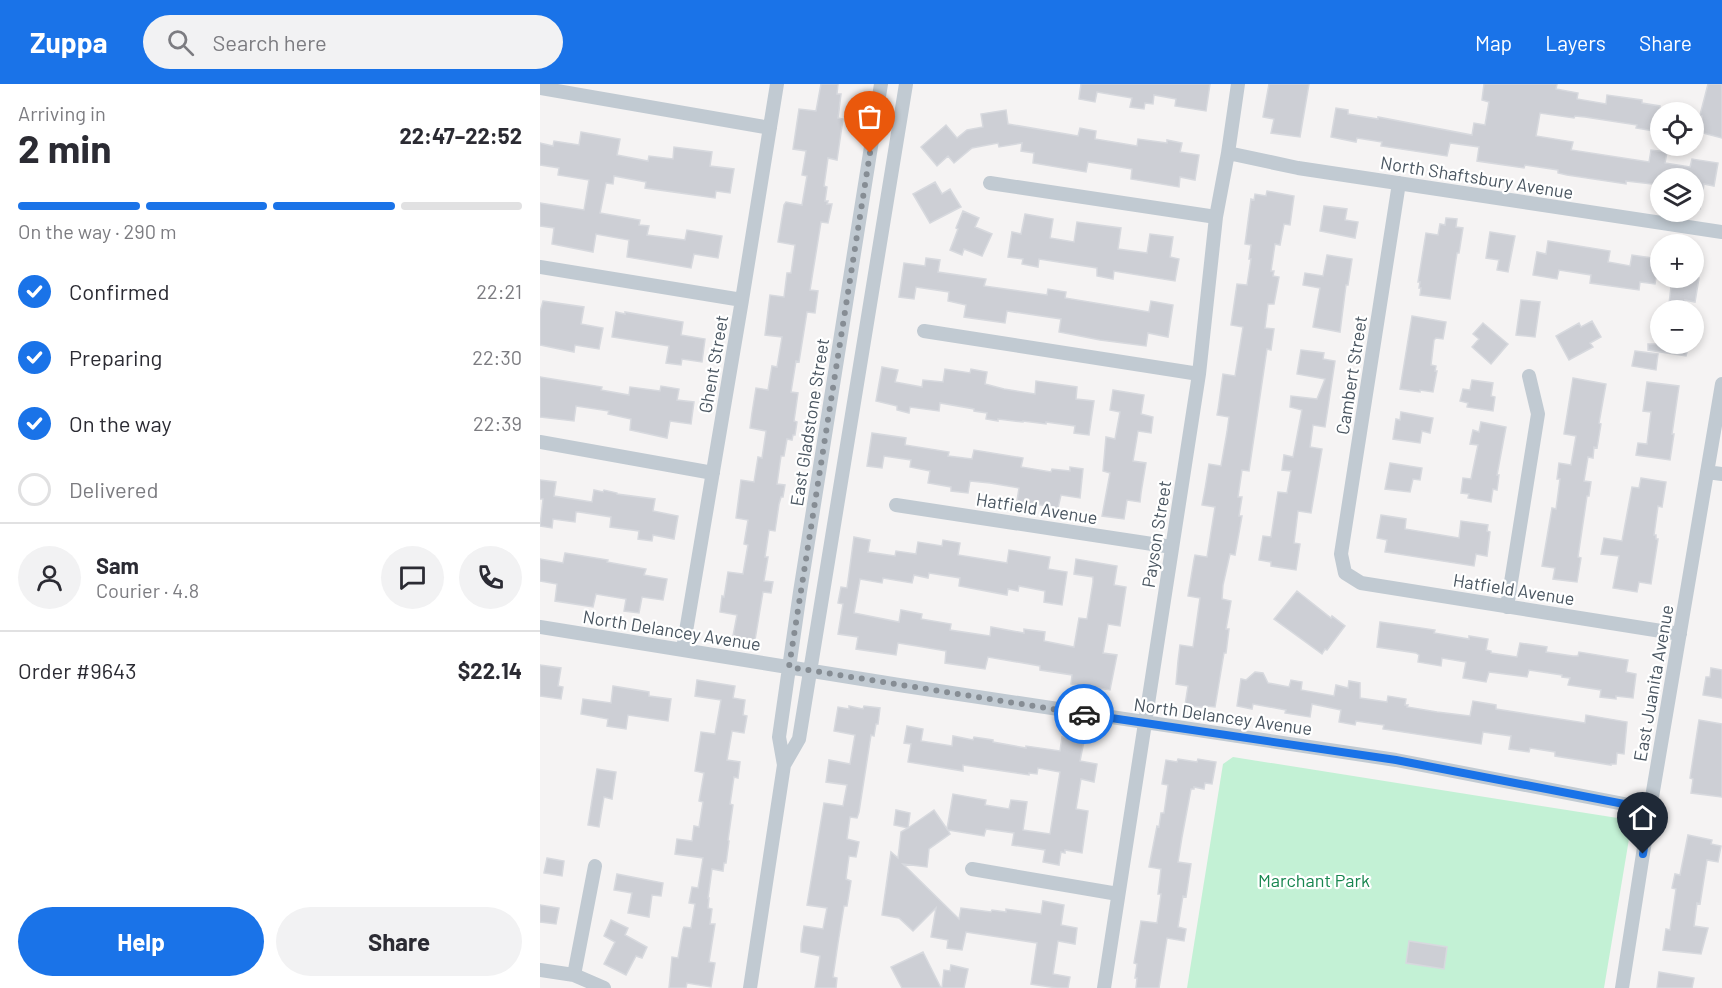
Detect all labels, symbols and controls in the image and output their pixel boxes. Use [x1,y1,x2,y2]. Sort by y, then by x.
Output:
search box [143,15,563,69]
text: Zuppa [30,25,107,59]
icon: search [164,26,197,59]
text: Search here [212,29,327,55]
text: Map [1475,30,1512,55]
text: Layers [1545,30,1606,55]
text: Share [1639,30,1692,55]
pin [844,91,895,153]
icon: bag [853,100,886,133]
text: Arriving in [18,101,106,125]
map controls [1650,102,1704,354]
button: locate [1650,102,1704,156]
text: 22:47–22:52 [399,122,522,148]
text: 2 min [18,124,111,171]
street label: North Shaftsbury Avenue [1379,151,1575,203]
button: layers [1650,168,1704,222]
text: On the way · 290 m [18,219,177,243]
button: + [1650,234,1704,288]
icon: check [18,275,51,308]
text: Confirmed [69,278,169,304]
text: 22:21 [476,279,522,303]
button: − [1650,300,1704,354]
street label: Ghent Street [694,313,732,415]
street label: Cambert Street [1331,314,1371,436]
street label: East Gladstone Street [785,336,833,508]
icon: check [18,341,51,374]
text: Preparing [69,344,162,370]
text: 22:30 [472,345,522,369]
icon: check [18,407,51,440]
text: On the way [69,410,172,436]
text: 22:39 [473,411,522,435]
text: Delivered [69,476,158,502]
street label: Payson Street [1137,479,1175,589]
street label: Hatfield Avenue [975,488,1099,528]
button: person [18,546,81,609]
button: chat [381,546,444,609]
button: phone [459,546,522,609]
text: Sam [96,552,139,578]
street label: Hatfield Avenue [1452,569,1576,609]
text: Courier · 4.8 [96,578,199,602]
street label: East Juanita Avenue [1628,603,1678,763]
street label: North Delancey Avenue [581,605,763,655]
text: Order #9643 [18,657,136,683]
text: $22.14 [458,657,522,683]
courier [1054,684,1114,744]
street label: North Delancey Avenue [1132,693,1314,739]
icon: car [1068,698,1101,731]
pin [1617,792,1668,854]
icon: home [1626,801,1659,834]
park label: Marchant Park [1258,869,1370,891]
button: Help [18,907,264,976]
button: Share [276,907,522,976]

